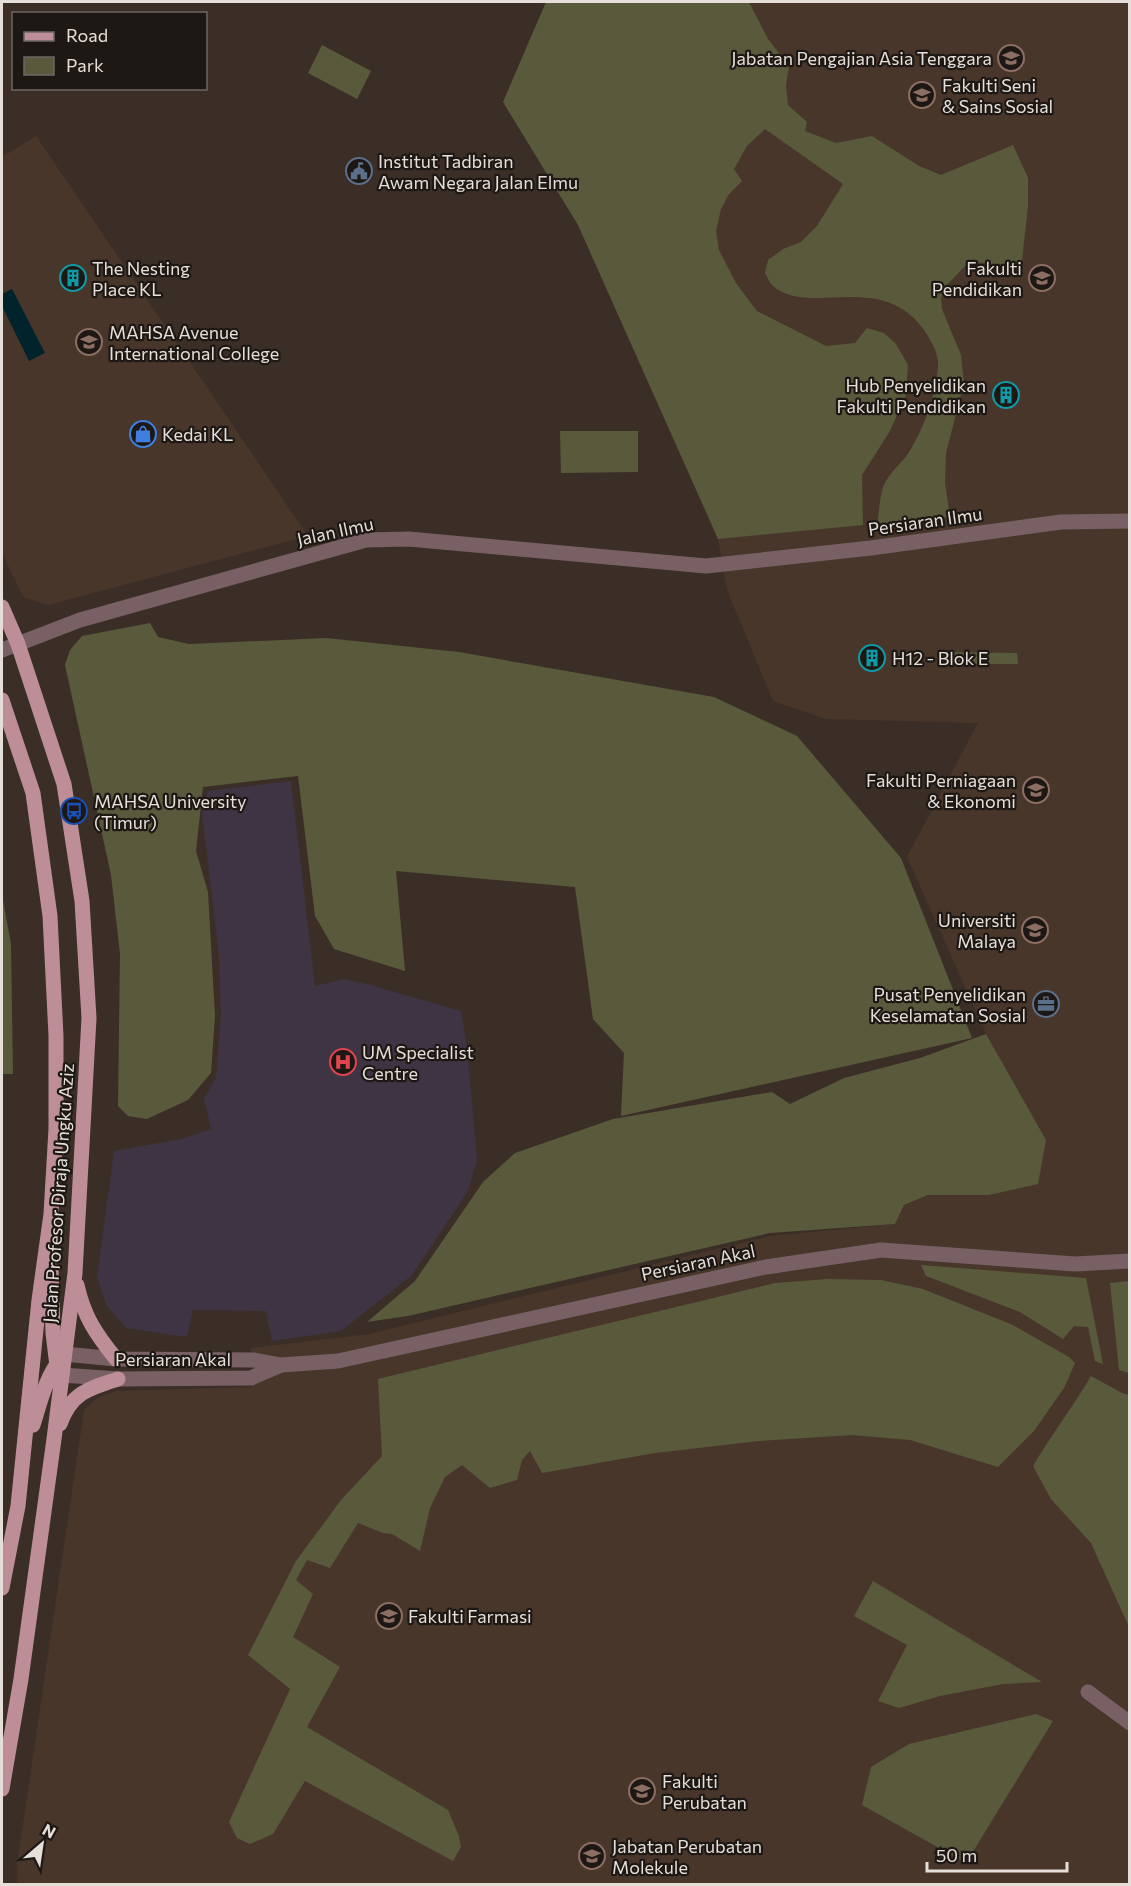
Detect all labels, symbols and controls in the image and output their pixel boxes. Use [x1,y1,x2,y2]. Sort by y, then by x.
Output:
legend [12,12,207,90]
text: Road [66,24,108,46]
school or university icon: Jabatan Pengajian Asia Tenggara [996,43,1026,73]
place label: Jabatan Pengajian Asia Tenggara [731,47,992,69]
text: Park [66,54,104,76]
place label: Fakulti Seni & Sains Sosial [942,74,1053,117]
school or university icon: Fakulti Seni & Sains Sosial [907,80,937,110]
place label: Institut Tadbiran Awam Negara Jalan Elmu [378,150,578,193]
public building icon: Institut Tadbiran Awam Negara Jalan Elmu [344,156,374,186]
place label: The Nesting Place KL [92,257,190,300]
place label: Fakulti Pendidikan [932,257,1022,300]
building icon: The Nesting Place KL [58,263,88,293]
school or university icon: Fakulti Pendidikan [1027,263,1057,293]
place label: MAHSA Avenue International College [109,321,279,364]
school or university icon: MAHSA Avenue International College [74,327,104,357]
place label: Hub Penyelidikan Fakulti Pendidikan [836,374,986,417]
building icon: Hub Penyelidikan Fakulti Pendidikan [991,380,1021,410]
shop icon: Kedai KL [128,419,158,449]
place label: Kedai KL [162,423,233,445]
street label: Persiaran Ilmu [866,502,984,540]
street label: Jalan Ilmu [295,512,375,550]
building icon: H12 - Blok E [857,643,887,673]
place label: H12 - Blok E [892,647,989,669]
place label: Fakulti Perniagaan & Ekonomi [866,769,1016,812]
school or university icon: Fakulti Perniagaan & Ekonomi [1021,775,1051,805]
place label: MAHSA University (Timur) [94,790,246,833]
bus stop icon: MAHSA University (Timur) [59,796,89,826]
place label: Universiti Malaya [938,909,1016,952]
school or university icon: Universiti Malaya [1020,915,1050,945]
place label: Pusat Penyelidikan Keselamatan Sosial [870,983,1026,1026]
office icon: Pusat Penyelidikan Keselamatan Sosial [1031,989,1061,1019]
place label: UM Specialist Centre [362,1041,474,1084]
hospital icon: UM Specialist Centre [328,1047,358,1077]
street label: Jalan Profesor Diraja Ungku Aziz [38,1062,78,1324]
street label: Persiaran Akal [639,1239,757,1285]
street label: Persiaran Akal [115,1348,231,1370]
school or university icon: Fakulti Farmasi [374,1601,404,1631]
place label: Fakulti Farmasi [408,1605,532,1627]
place label: Fakulti Perubatan [662,1770,747,1813]
school or university icon: Fakulti Perubatan [627,1776,657,1806]
north arrow [12,1814,72,1874]
text: N [40,1819,59,1842]
place label: Jabatan Perubatan Molekule [612,1835,762,1878]
scale bar [927,1835,1066,1873]
school or university icon: Jabatan Perubatan Molekule [577,1841,607,1871]
text: 50 m [936,1844,977,1866]

